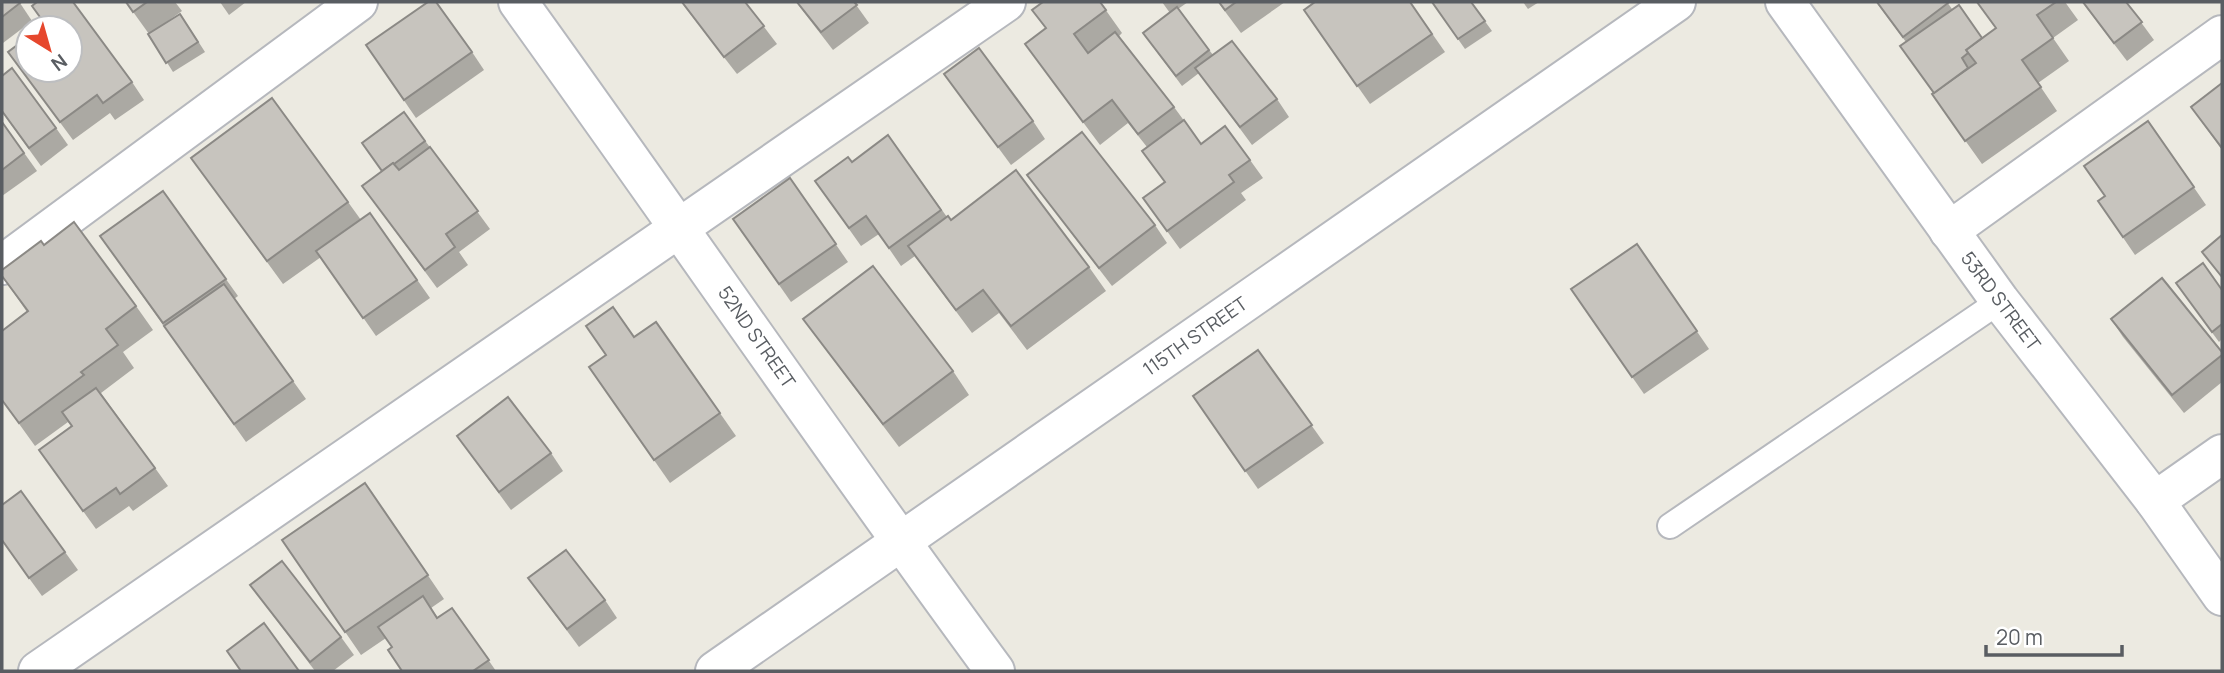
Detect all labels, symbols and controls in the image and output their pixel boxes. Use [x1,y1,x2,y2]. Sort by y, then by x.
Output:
north arrow [14,14,84,84]
text: N [46,48,73,77]
street label: 53RD STREET [1955,246,2047,356]
street label: 52ND STREET [712,281,802,394]
street label: 115TH STREET [1138,290,1253,382]
scale bar [1986,614,2122,658]
text: 20 m [1996,623,2043,651]

